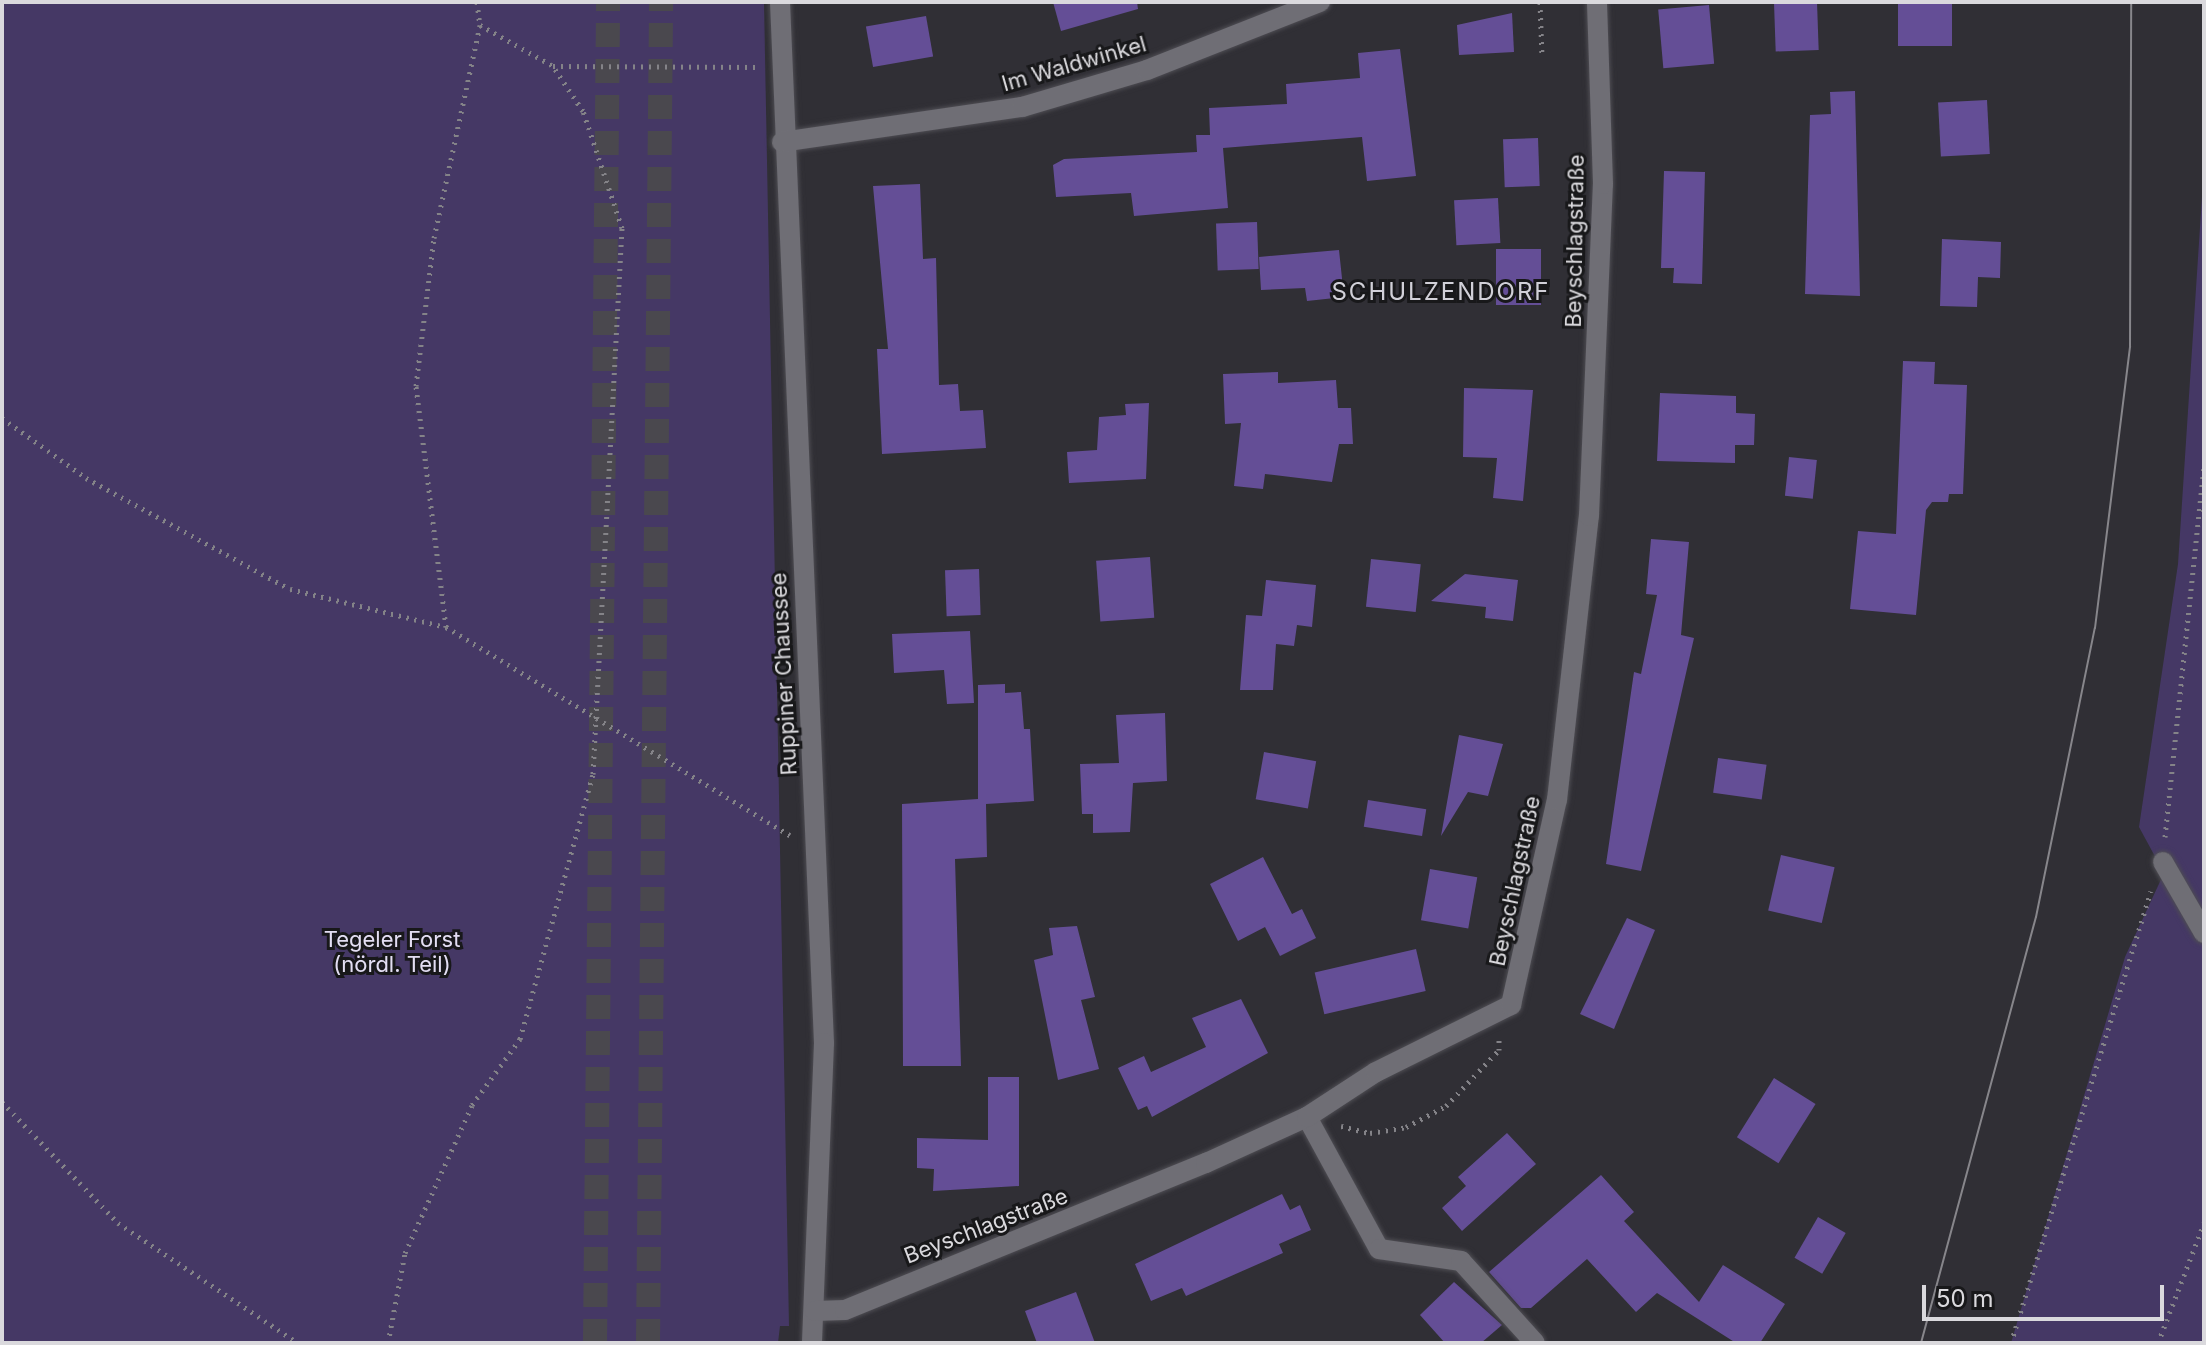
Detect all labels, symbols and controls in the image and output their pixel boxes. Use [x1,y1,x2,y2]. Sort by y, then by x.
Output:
street label: Im Waldwinkel [999,31,1149,97]
street label: Beyschlagstraße [1560,154,1590,328]
district label: SCHULZENDORF [1331,278,1551,306]
street label: Ruppiner Chaussee [766,572,802,776]
street label: Beyschlagstraße [1484,793,1546,969]
park label: Tegeler Forst (nördl. Teil) [324,926,460,978]
street label: Beyschlagstraße [900,1183,1072,1269]
scale bar [1926,1269,2168,1319]
text: 50 m [1936,1284,1994,1313]

